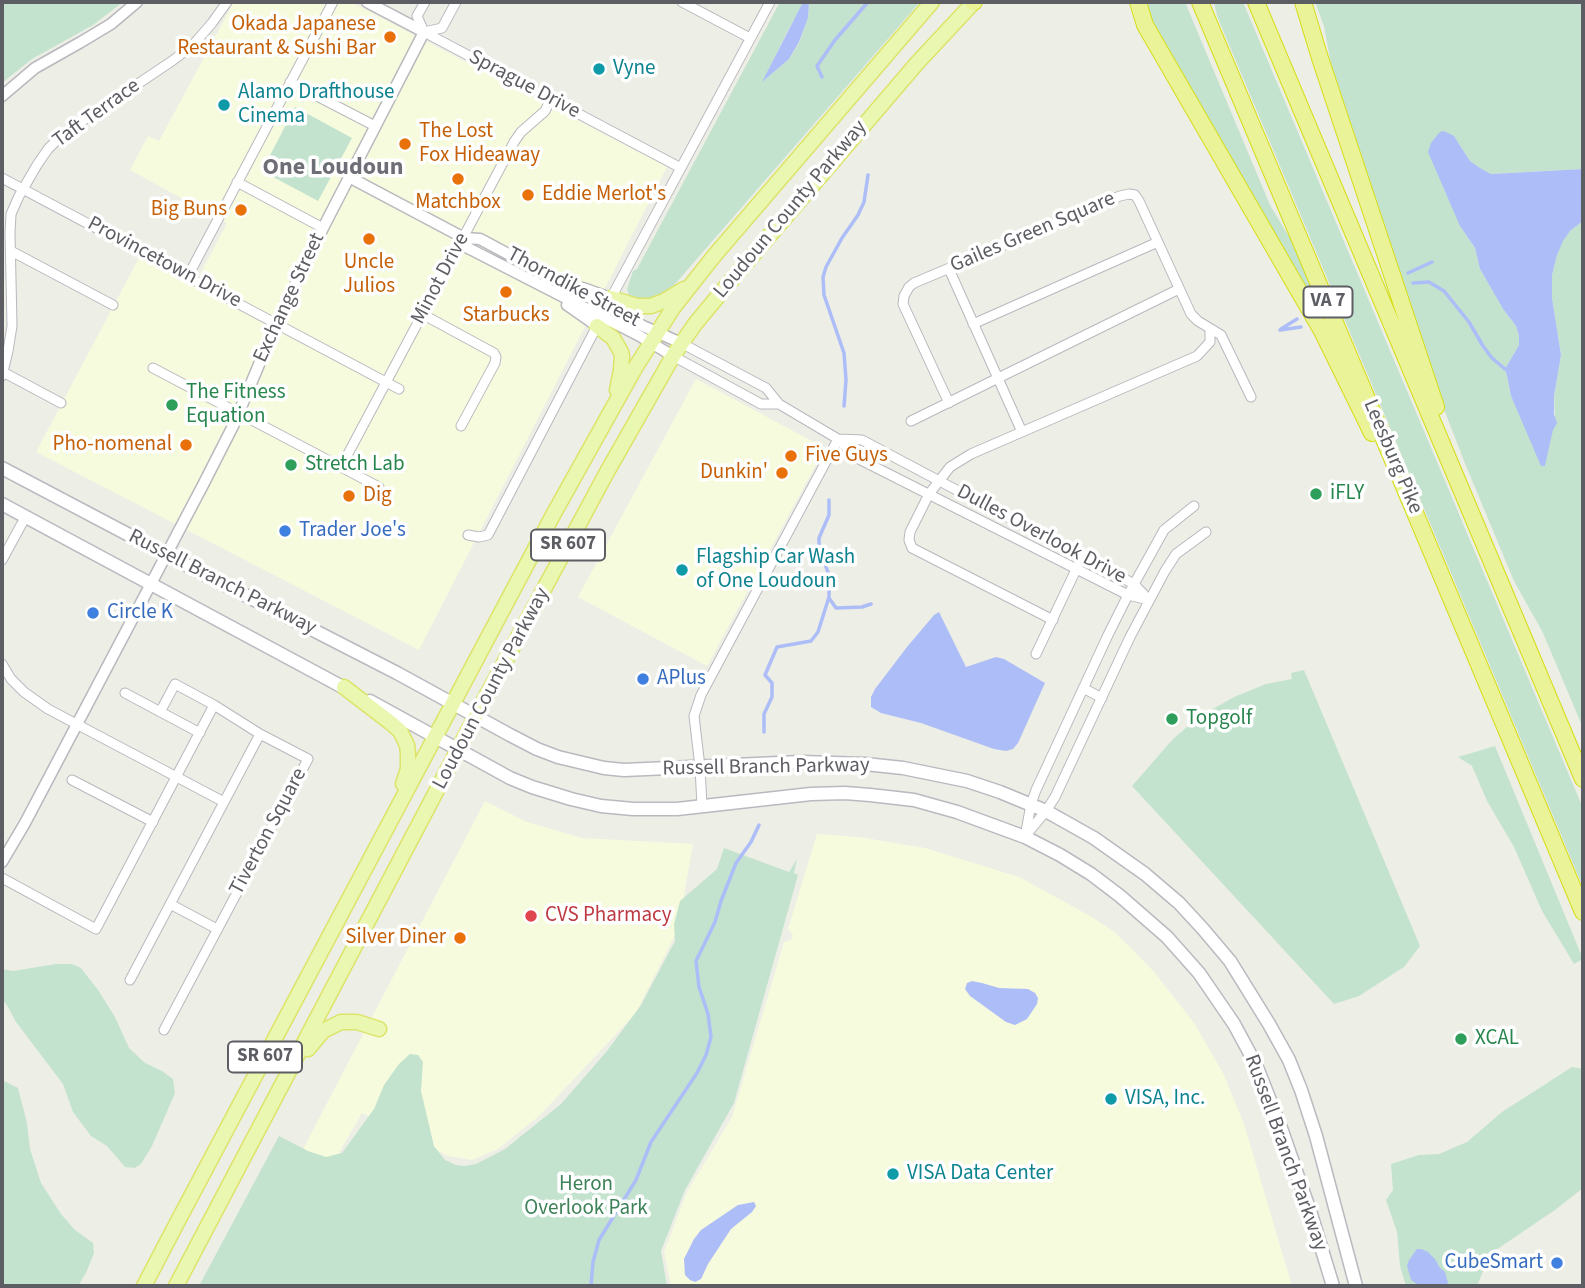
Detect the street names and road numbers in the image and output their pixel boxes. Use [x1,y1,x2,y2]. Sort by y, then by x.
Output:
street label: Sprague Drive [464,45,584,125]
street label: Taft Terrace [49,74,145,154]
street label: Loudoun County Parkway [709,116,873,304]
street label: Gailes Green Square [947,187,1119,279]
street label: Provincetown Drive [83,212,245,314]
street label: Exchange Street [249,229,331,367]
street label: Minot Drive [406,229,476,329]
street label: Thorndike Street [502,242,644,334]
road number: VA 7 [1304,286,1352,318]
street label: Leesburg Pike [1357,396,1427,518]
street label: Dulles Overlook Drive [952,480,1130,590]
street label: Russell Branch Parkway [124,525,320,641]
road number: SR 607 [531,530,605,560]
street label: Loudoun County Parkway [428,584,556,794]
street label: Russell Branch Parkway [662,754,870,782]
street label: Tiverton Square [225,764,313,900]
road number: SR 607 [228,1042,302,1072]
street label: Russell Branch Parkway [1238,1051,1332,1255]

